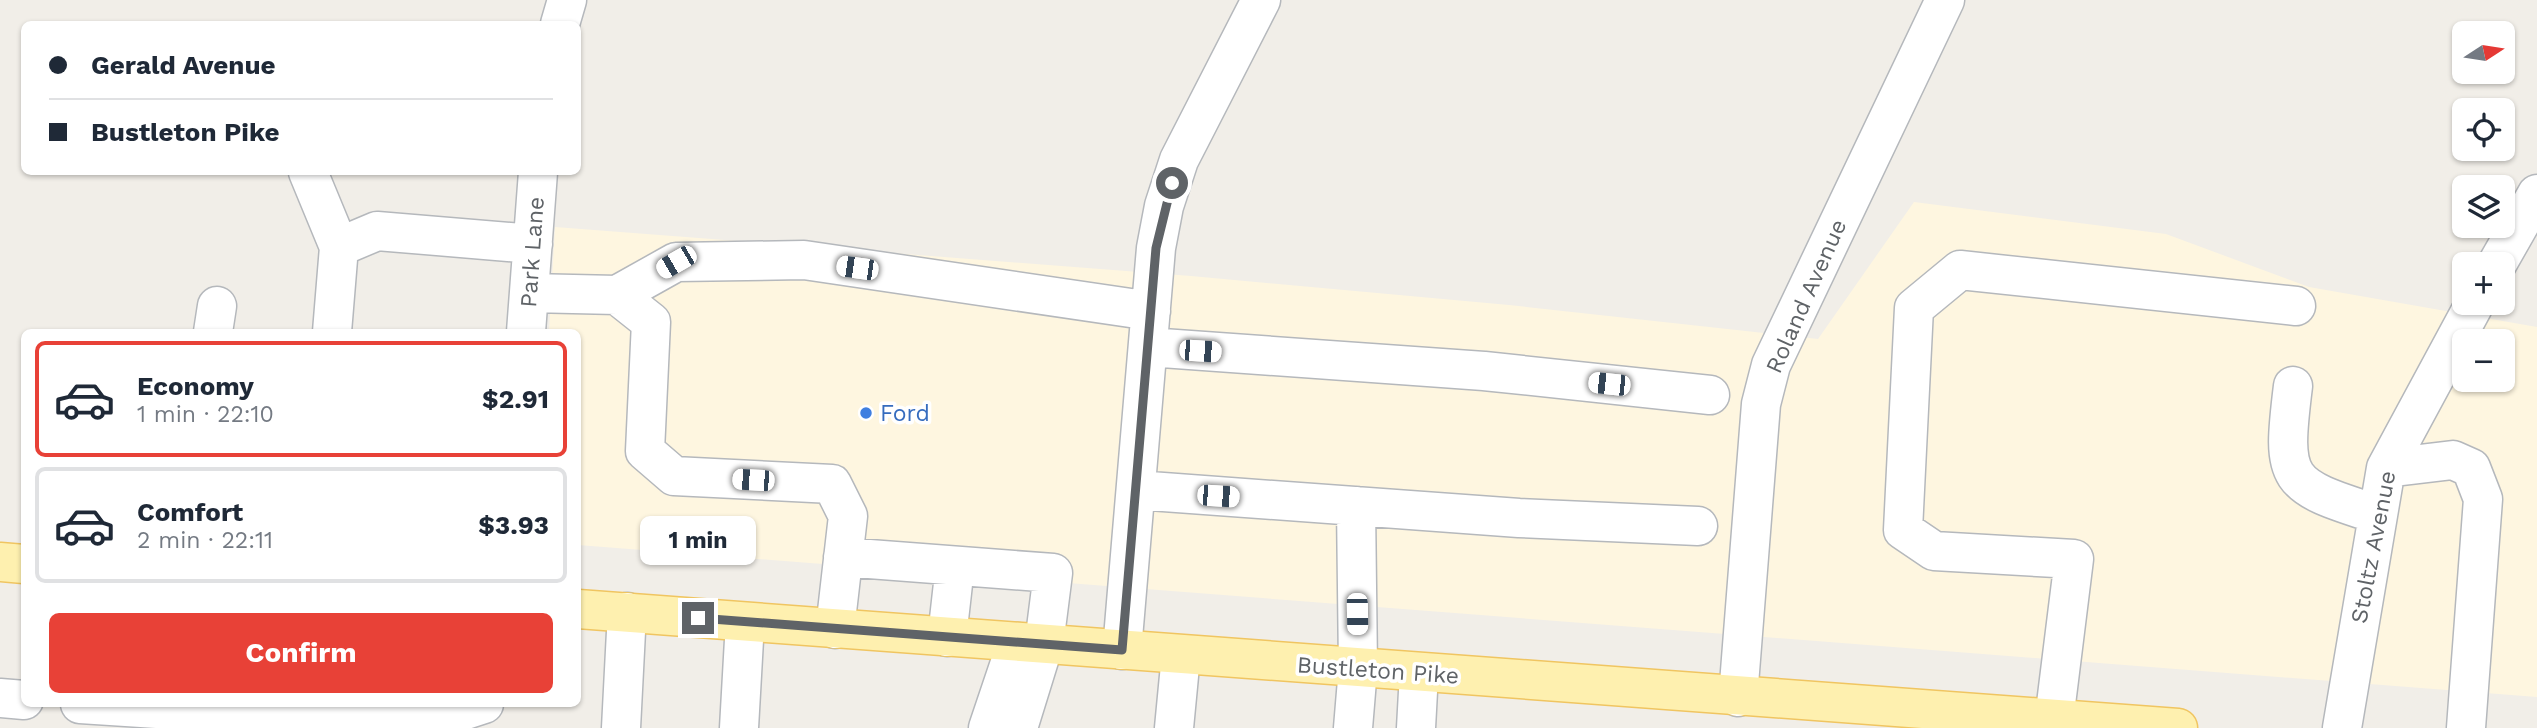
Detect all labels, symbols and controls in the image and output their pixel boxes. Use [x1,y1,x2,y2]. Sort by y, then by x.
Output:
north arrow [2452,21,2515,84]
map controls [2452,21,2515,392]
text: Gerald Avenue [91,50,276,80]
button: locate [2452,98,2515,161]
text: Bustleton Pike [91,117,279,147]
route start [1156,167,1188,199]
button: layers [2452,175,2515,238]
street label: Park Lane [515,196,550,308]
street label: Roland Avenue [1760,215,1852,377]
car [653,242,700,282]
button: + [2452,252,2515,315]
car [835,255,880,281]
button: − [2452,329,2515,392]
car [1179,339,1222,363]
icon: car [53,368,116,431]
text: Economy [137,371,254,401]
car [1588,371,1631,397]
text: $2.91 [482,384,549,414]
place label: Ford [880,400,930,427]
text: 1 min · 22:10 [137,401,274,428]
marker: Ford [858,405,874,421]
car [732,468,775,492]
street label: Stoltz Avenue [2345,468,2402,626]
car [1197,484,1240,508]
icon: car [53,494,116,557]
text: Comfort [137,497,243,527]
text: $3.93 [478,510,549,540]
callout: 1 min [640,516,756,566]
text: 2 min · 22:11 [137,527,273,554]
text: 1 min [668,527,728,554]
car [1347,593,1368,635]
route end [682,602,714,634]
button: Confirm [49,613,553,693]
street label: Bustleton Pike [1296,651,1460,690]

